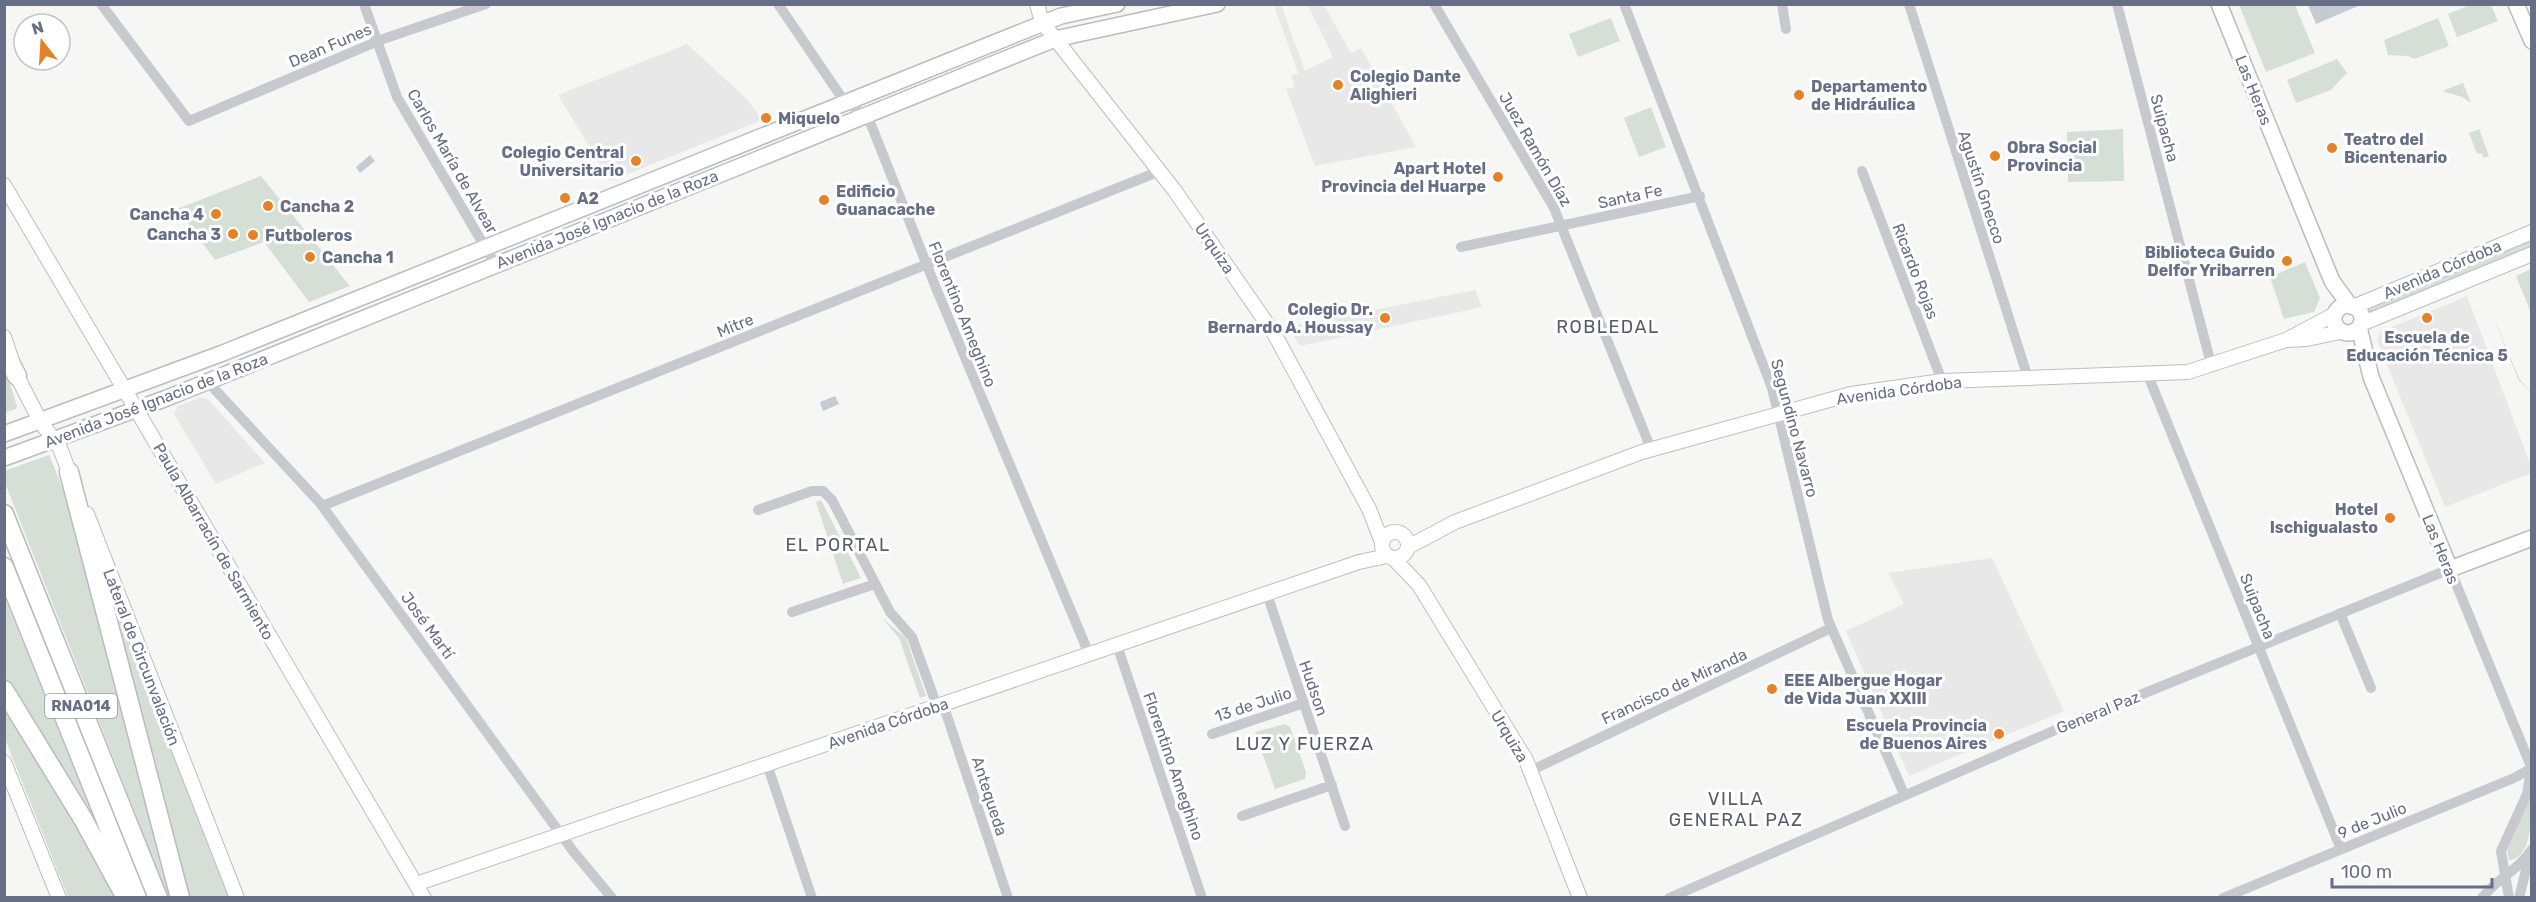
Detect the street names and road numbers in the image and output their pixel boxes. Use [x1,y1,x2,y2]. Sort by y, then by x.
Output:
street label: Dean Funes [286,20,374,71]
street label: Las Heras [2231,53,2276,128]
street label: Carlos María de Alvear [403,85,502,237]
street label: Juez Ramón Díaz [1495,89,1576,210]
street label: Suipacha [2146,92,2183,164]
street label: Agustín Gnecco [1954,128,2009,246]
street label: Avenida José Ignacio de la Roza [493,166,721,273]
street label: Santa Fe [1596,180,1664,213]
street label: Urquiza [1191,219,1238,277]
street label: Ricardo Rojas [1889,221,1943,322]
street label: Avenida Córdoba [2380,236,2504,303]
street label: Florentino Ameghino [925,239,1000,390]
street label: Mitre [714,310,756,341]
street label: Avenida José Ignacio de la Roza [42,349,271,452]
street label: Segundino Navarro [1767,357,1822,499]
street label: Avenida Córdoba [1835,372,1963,409]
street label: Paula Albarracín de Sarmiento [149,439,278,643]
street label: Las Heras [2418,512,2463,587]
street label: Lateral de Circunvalación [99,566,184,748]
street label: Suipacha [2236,571,2279,642]
street label: José Martí [397,588,459,663]
street label: Francisco de Miranda [1598,644,1750,728]
street label: Hudson [1295,658,1332,718]
street label: 13 de Julio [1212,683,1294,726]
street label: General Paz [2054,687,2143,738]
street label: Florentino Ameghino [1139,690,1208,843]
road number: RNA014 [45,694,117,718]
street label: Avenida Córdoba [825,694,951,753]
street label: Urquiza [1487,707,1532,766]
street label: Antequeda [968,754,1011,838]
street label: 9 de Julio [2335,798,2409,843]

